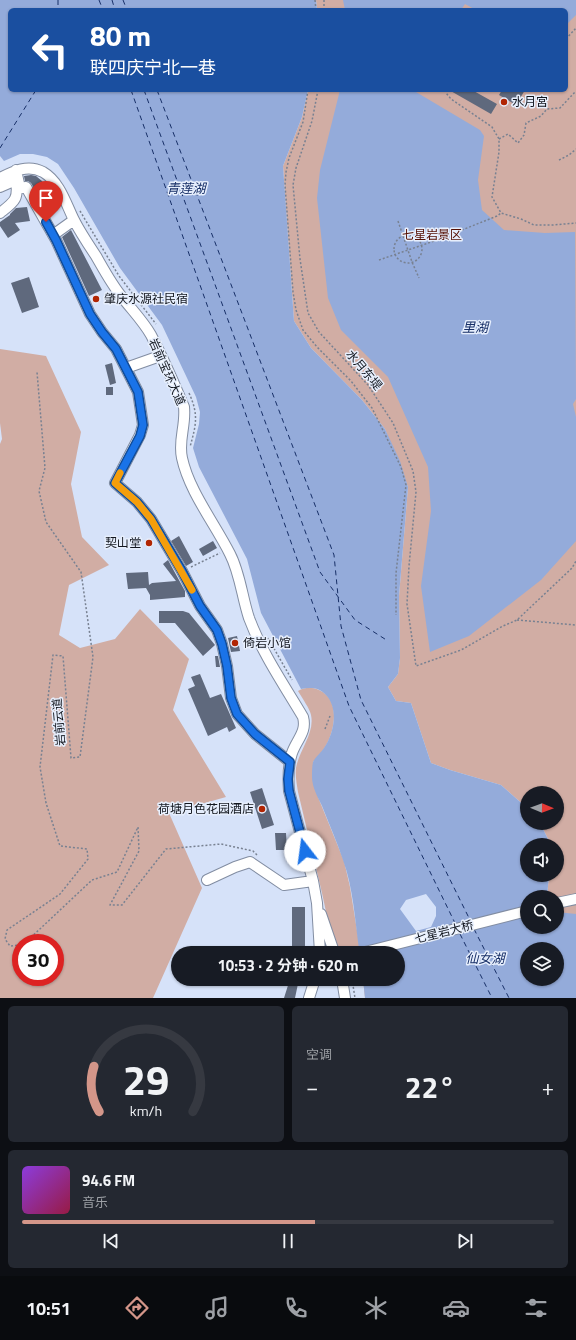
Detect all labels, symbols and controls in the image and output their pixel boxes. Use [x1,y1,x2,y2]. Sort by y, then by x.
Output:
text: 80 m [90,14,151,57]
icon: left [24,24,76,76]
text: 联四庆宁北一巷 [90,54,216,81]
place label: 水月宮 [512,92,548,111]
marker: 水月宮 [499,97,509,107]
water label: 青莲湖 [166,178,207,198]
pin [29,181,63,222]
icon: arrive [35,187,57,209]
park label: 七星岩景区 [402,225,462,244]
place label: 肇庆水源社民宿 [104,289,188,308]
marker: 肇庆水源社民宿 [91,294,101,304]
water label: 里湖 [462,317,490,337]
street label: 岩前宝环大道 [144,335,191,409]
street label: 水月东堤 [342,345,387,394]
place label: 契山堂 [105,533,141,552]
marker: 契山堂 [144,538,154,548]
place label: 倚岩小馆 [243,633,291,652]
marker: 倚岩小馆 [230,638,240,648]
street label: 岩前云道 [47,697,70,747]
north arrow [520,786,564,830]
map controls [520,786,564,986]
place label: 荷塘月色花园酒店 [158,799,254,818]
marker: 荷塘月色花园酒店 [257,804,267,814]
position arrow [284,830,326,872]
button: sound [520,838,564,882]
button: search [520,890,564,934]
street label: 七星岩大桥 [412,915,475,948]
speed limit sign: 30 [12,934,64,986]
button: layers [520,942,564,986]
water label: 仙女湖 [465,948,506,968]
text: 10:53 · 2 分钟 · 620 m [217,954,359,977]
text: 空调 [306,1044,332,1064]
text: 29 [123,1048,169,1111]
text: 22° [405,1064,455,1110]
text: − [306,1070,318,1104]
text: + [542,1070,554,1104]
text: km/h [130,1100,162,1122]
text: 94.6 FM [82,1169,135,1192]
text: 音乐 [82,1192,108,1212]
icon: previous [100,1230,122,1252]
icon: pause [277,1230,299,1252]
icon: next [454,1230,476,1252]
icon: directions [123,1294,151,1322]
icon: music [203,1294,231,1322]
icon: phone [282,1294,310,1322]
icon: climate [362,1294,390,1322]
icon: car [442,1294,470,1322]
icon: filters [522,1294,550,1322]
text: 10:51 [26,1295,71,1322]

